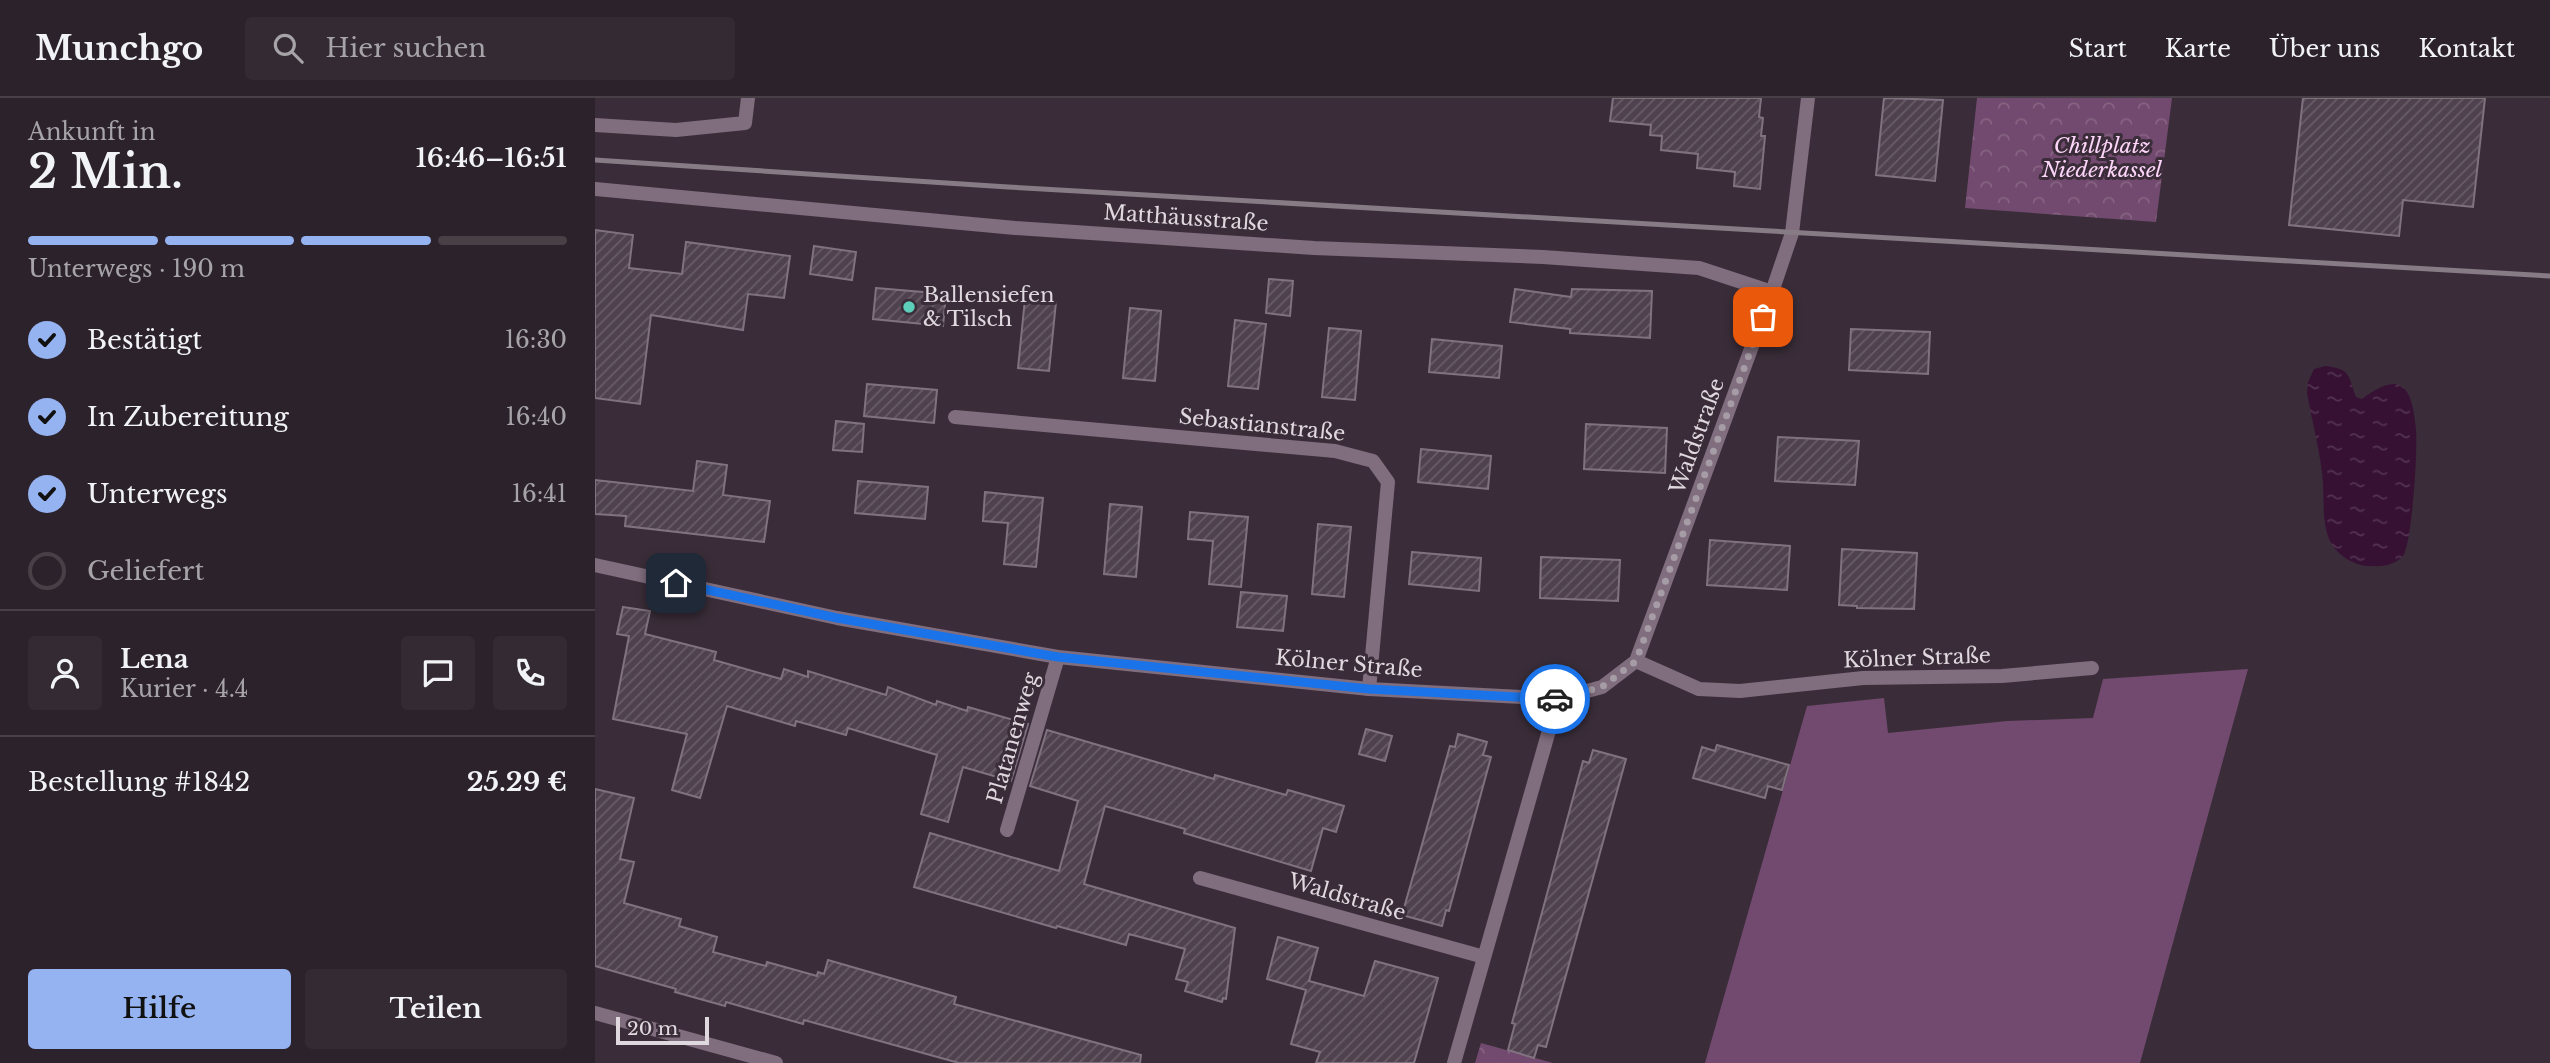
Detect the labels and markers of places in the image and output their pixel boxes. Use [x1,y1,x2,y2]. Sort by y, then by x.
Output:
place label: Ballensiefen & Tilsch [923,282,1055,332]
pin [1733,287,1793,347]
marker: Ballensiefen & Tilsch [901,299,917,315]
pin [646,553,706,613]

